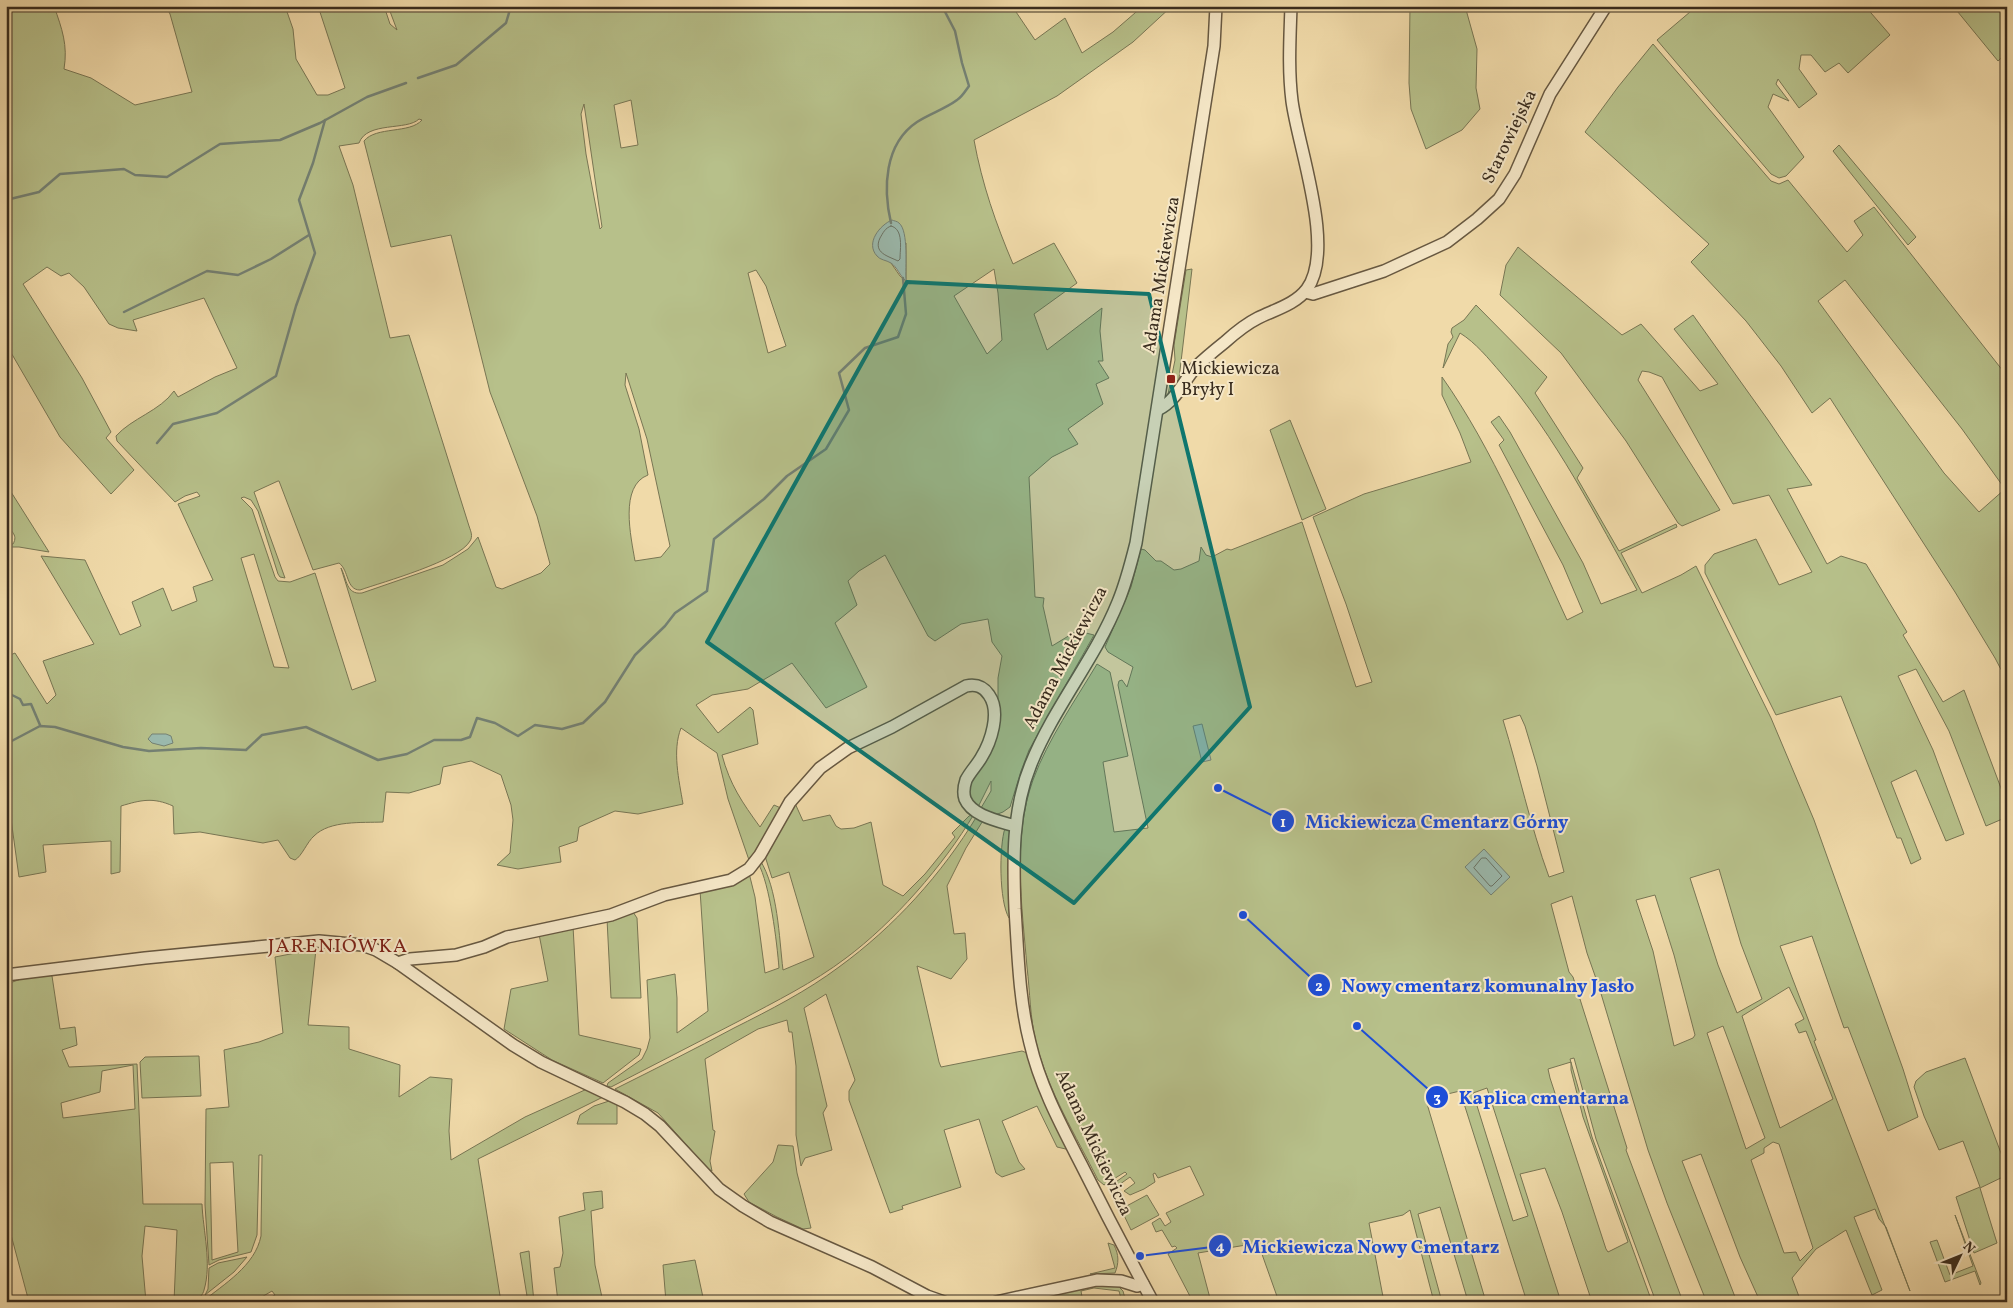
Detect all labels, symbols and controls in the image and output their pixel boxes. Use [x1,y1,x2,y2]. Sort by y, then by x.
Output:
street label: Starowiejska [1476,86,1544,188]
street label: Adama Mickiewicza [1137,195,1187,355]
place label: Mickiewicza Bryły I [1181,357,1280,403]
marker: Mickiewicza Bryły I [1165,373,1177,385]
street label: Adama Mickiewicza [1018,582,1114,734]
callout: Mickiewicza Cmentarz Górny [1271,804,1579,838]
text: Mickiewicza Cmentarz Górny [1306,810,1569,836]
text: 1 [1280,813,1286,834]
district label: JARENIÓWKA [268,933,408,961]
callout: Nowy cmentarz komunalny Jasło [1307,968,1645,1002]
text: Nowy cmentarz komunalny Jasło [1342,974,1635,1000]
text: 2 [1315,977,1323,998]
street label: Adama Mickiewicza [1048,1066,1138,1220]
callout: Kaplica cmentarna [1424,1080,1639,1114]
text: Kaplica cmentarna [1459,1086,1629,1112]
text: 3 [1433,1088,1441,1109]
callout: Mickiewicza Nowy Cmentarz [1207,1229,1509,1263]
north arrow [1936,1230,1986,1280]
text: Mickiewicza Nowy Cmentarz [1243,1235,1500,1261]
text: 4 [1215,1237,1225,1258]
text: N [1958,1238,1979,1258]

